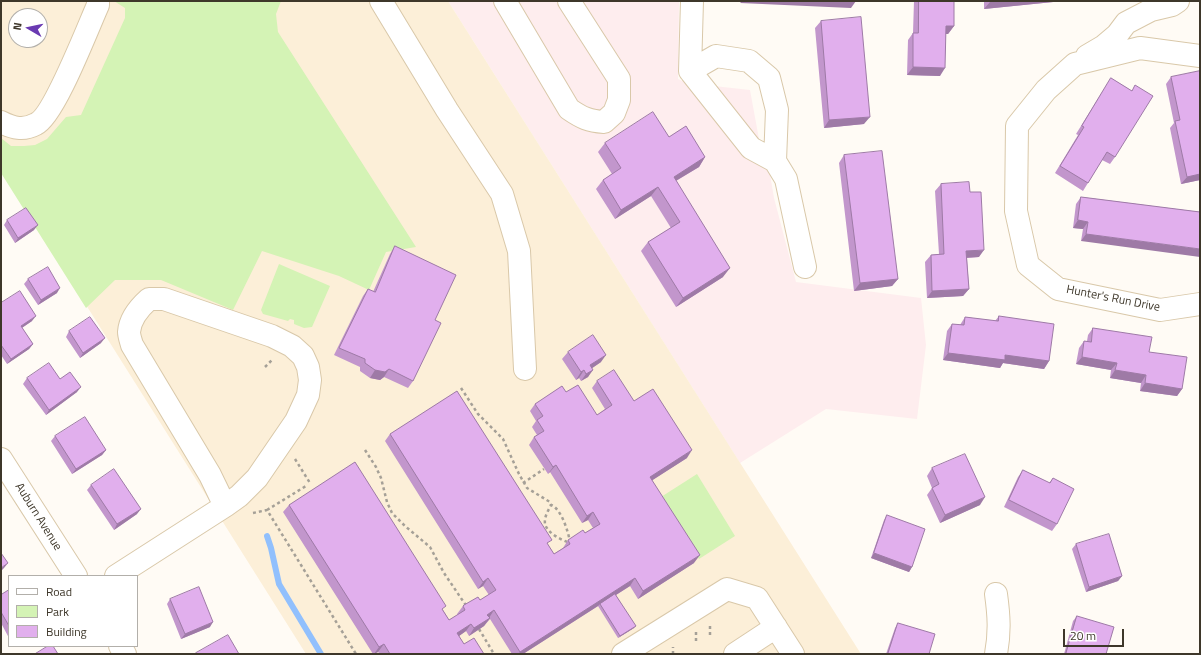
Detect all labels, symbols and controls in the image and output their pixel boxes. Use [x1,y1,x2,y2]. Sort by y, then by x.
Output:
north arrow [8,8,48,48]
text: N [9,21,26,31]
street label: Hunter's Run Drive [1065,283,1161,315]
street label: Auburn Avenue [11,481,65,553]
legend [8,575,138,647]
text: Road [46,582,72,601]
text: Park [46,602,69,621]
scale bar [1065,621,1126,647]
text: Building [46,622,87,641]
text: 20 m [1070,626,1096,645]

